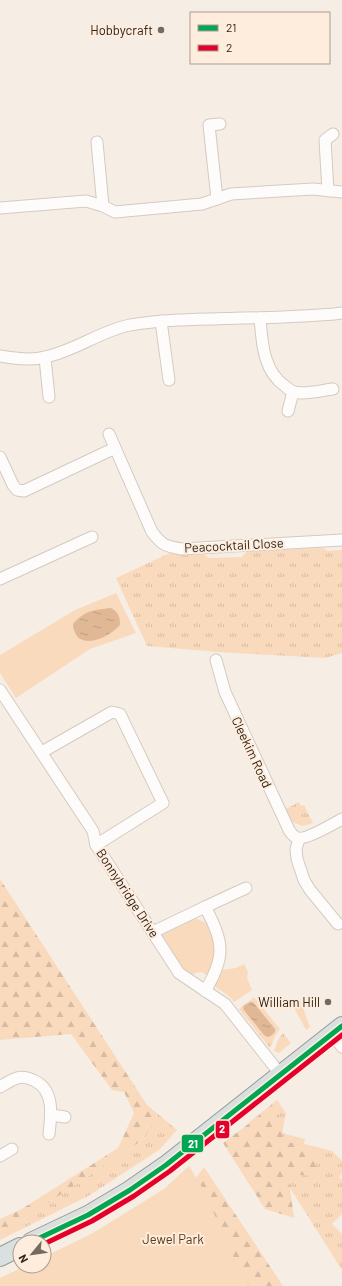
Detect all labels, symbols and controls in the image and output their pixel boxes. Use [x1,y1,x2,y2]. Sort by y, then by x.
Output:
legend [190,12,330,64]
text: 21 [226,20,236,34]
place label: Hobbycraft [90,22,153,38]
marker: Hobbycraft [156,25,166,35]
text: 2 [226,40,232,54]
street label: Peacocktail Close [184,534,284,556]
street label: Cleekim Road [229,714,275,790]
street label: Bonnybridge Drive [93,846,163,941]
place label: William Hill [258,994,320,1010]
marker: William Hill [323,997,333,1007]
line badge: 2 [215,1120,230,1139]
text: 2 [219,1122,225,1135]
line badge: 21 [181,1134,204,1153]
text: 21 [188,1137,198,1150]
park label: Jewel Park [142,1231,204,1247]
north arrow [12,1234,52,1274]
text: N [15,1253,30,1265]

